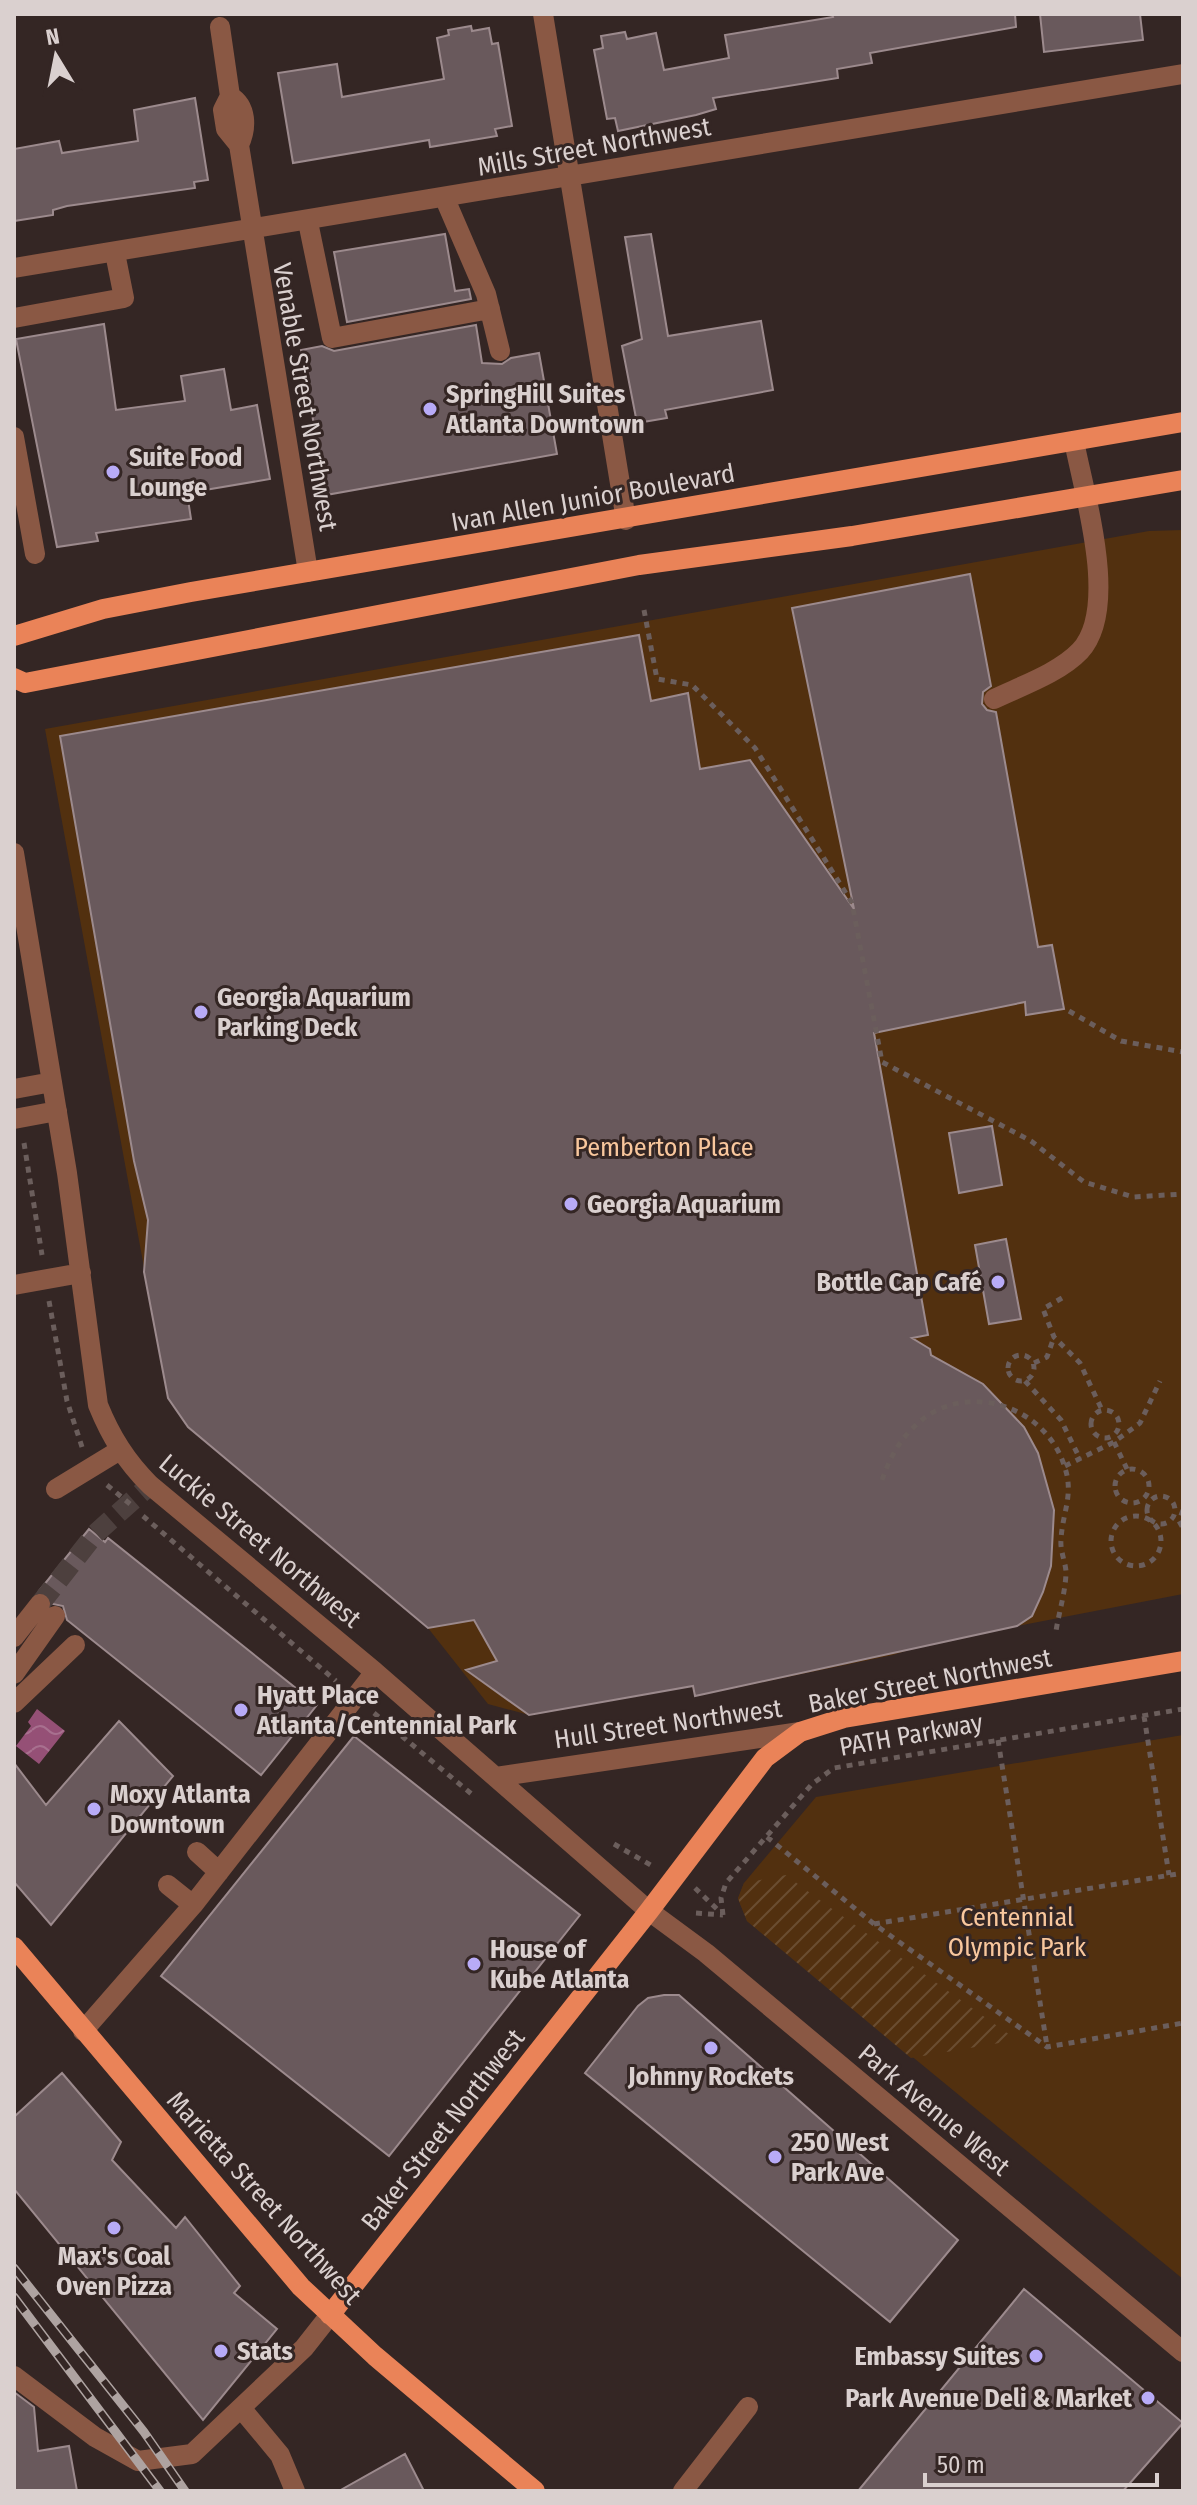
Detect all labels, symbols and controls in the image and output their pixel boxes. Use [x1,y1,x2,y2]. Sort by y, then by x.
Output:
north arrow [16,16,96,96]
text: N [44,22,61,51]
street label: Mills Street Northwest [475,111,713,183]
street label: Venable Street Northwest [266,261,344,534]
place label: SpringHill Suites Atlanta Downtown [445,379,645,440]
marker: SpringHill Suites Atlanta Downtown [421,400,439,418]
place label: Suite Food Lounge [129,442,243,503]
street label: Ivan Allen Junior Boulevard [449,458,737,538]
marker: Suite Food Lounge [104,463,122,481]
place label: Georgia Aquarium Parking Deck [217,982,411,1043]
marker: Georgia Aquarium Parking Deck [192,1003,210,1021]
park label: Pemberton Place [574,1132,754,1163]
place label: Georgia Aquarium [587,1189,781,1220]
marker: Georgia Aquarium [562,1195,580,1213]
place label: Bottle Cap Café [816,1267,982,1298]
marker: Bottle Cap Café [989,1273,1007,1291]
street label: Luckie Street Northwest [153,1448,368,1635]
street label: Baker Street Northwest [806,1642,1055,1720]
place label: Hyatt Place Atlanta/Centennial Park [256,1680,517,1741]
street label: Hull Street Northwest [552,1693,784,1755]
marker: Hyatt Place Atlanta/Centennial Park [232,1701,250,1719]
street label: PATH Parkway [837,1707,986,1763]
place label: Moxy Atlanta Downtown [110,1779,251,1840]
marker: Moxy Atlanta Downtown [85,1800,103,1818]
park label: Centennial Olympic Park [948,1902,1087,1963]
place label: House of Kube Atlanta [490,1934,629,1995]
marker: House of Kube Atlanta [465,1955,483,1973]
street label: Baker Street Northwest [355,2023,532,2237]
street label: Park Avenue West [852,2038,1016,2183]
marker: Johnny Rockets [702,2039,720,2057]
place label: Johnny Rockets [627,2061,794,2092]
street label: Marietta Street Northwest [160,2085,368,2311]
place label: 250 West Park Ave [790,2127,890,2188]
marker: 250 West Park Ave [766,2148,784,2166]
marker: Max's Coal Oven Pizza [105,2219,123,2237]
place label: Max's Coal Oven Pizza [56,2241,172,2302]
place label: Stats [237,2336,293,2367]
place label: Embassy Suites [854,2341,1020,2372]
marker: Stats [212,2342,230,2360]
marker: Embassy Suites [1027,2347,1045,2365]
place label: Park Avenue Deli & Market [845,2383,1133,2414]
marker: Park Avenue Deli & Market [1139,2389,1157,2407]
scale bar [925,2437,1157,2487]
text: 50 m [937,2451,985,2479]

